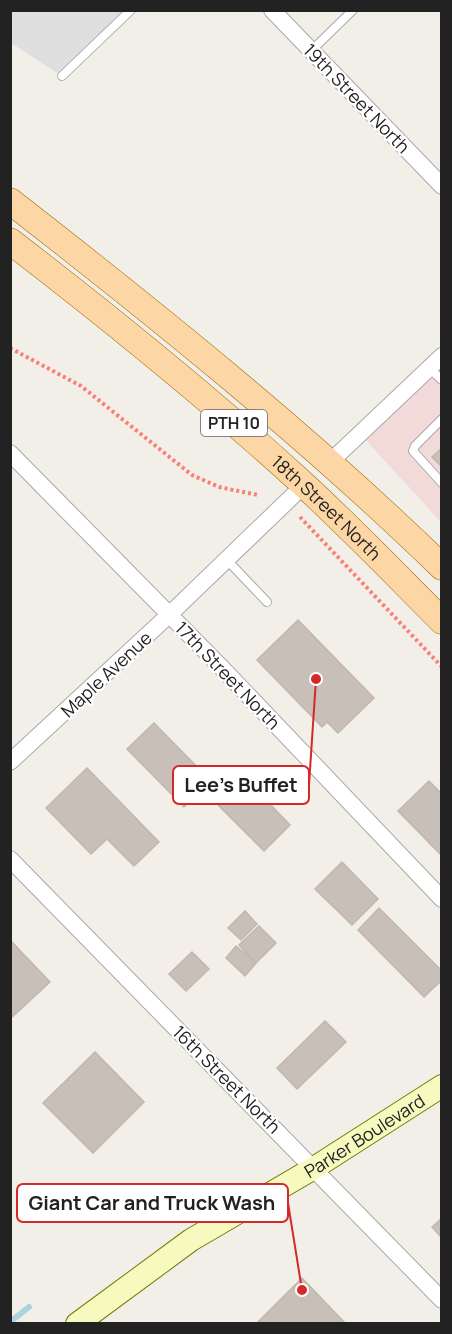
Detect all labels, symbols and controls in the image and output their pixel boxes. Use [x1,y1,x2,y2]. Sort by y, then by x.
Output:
street label: 19th Street North [299,38,415,158]
road number: PTH 10 [201,410,267,436]
street label: 18th Street North [267,449,387,565]
street label: 17th Street North [170,616,286,734]
street label: Maple Avenue [55,626,157,722]
callout: Lee's Buffet [173,766,309,804]
text: Lee's Buffet [184,771,298,798]
street label: 16th Street North [168,1020,286,1138]
street label: Parker Boulevard [300,1088,429,1183]
callout: Giant Car and Truck Wash [17,1184,288,1222]
text: Giant Car and Truck Wash [29,1189,275,1216]

